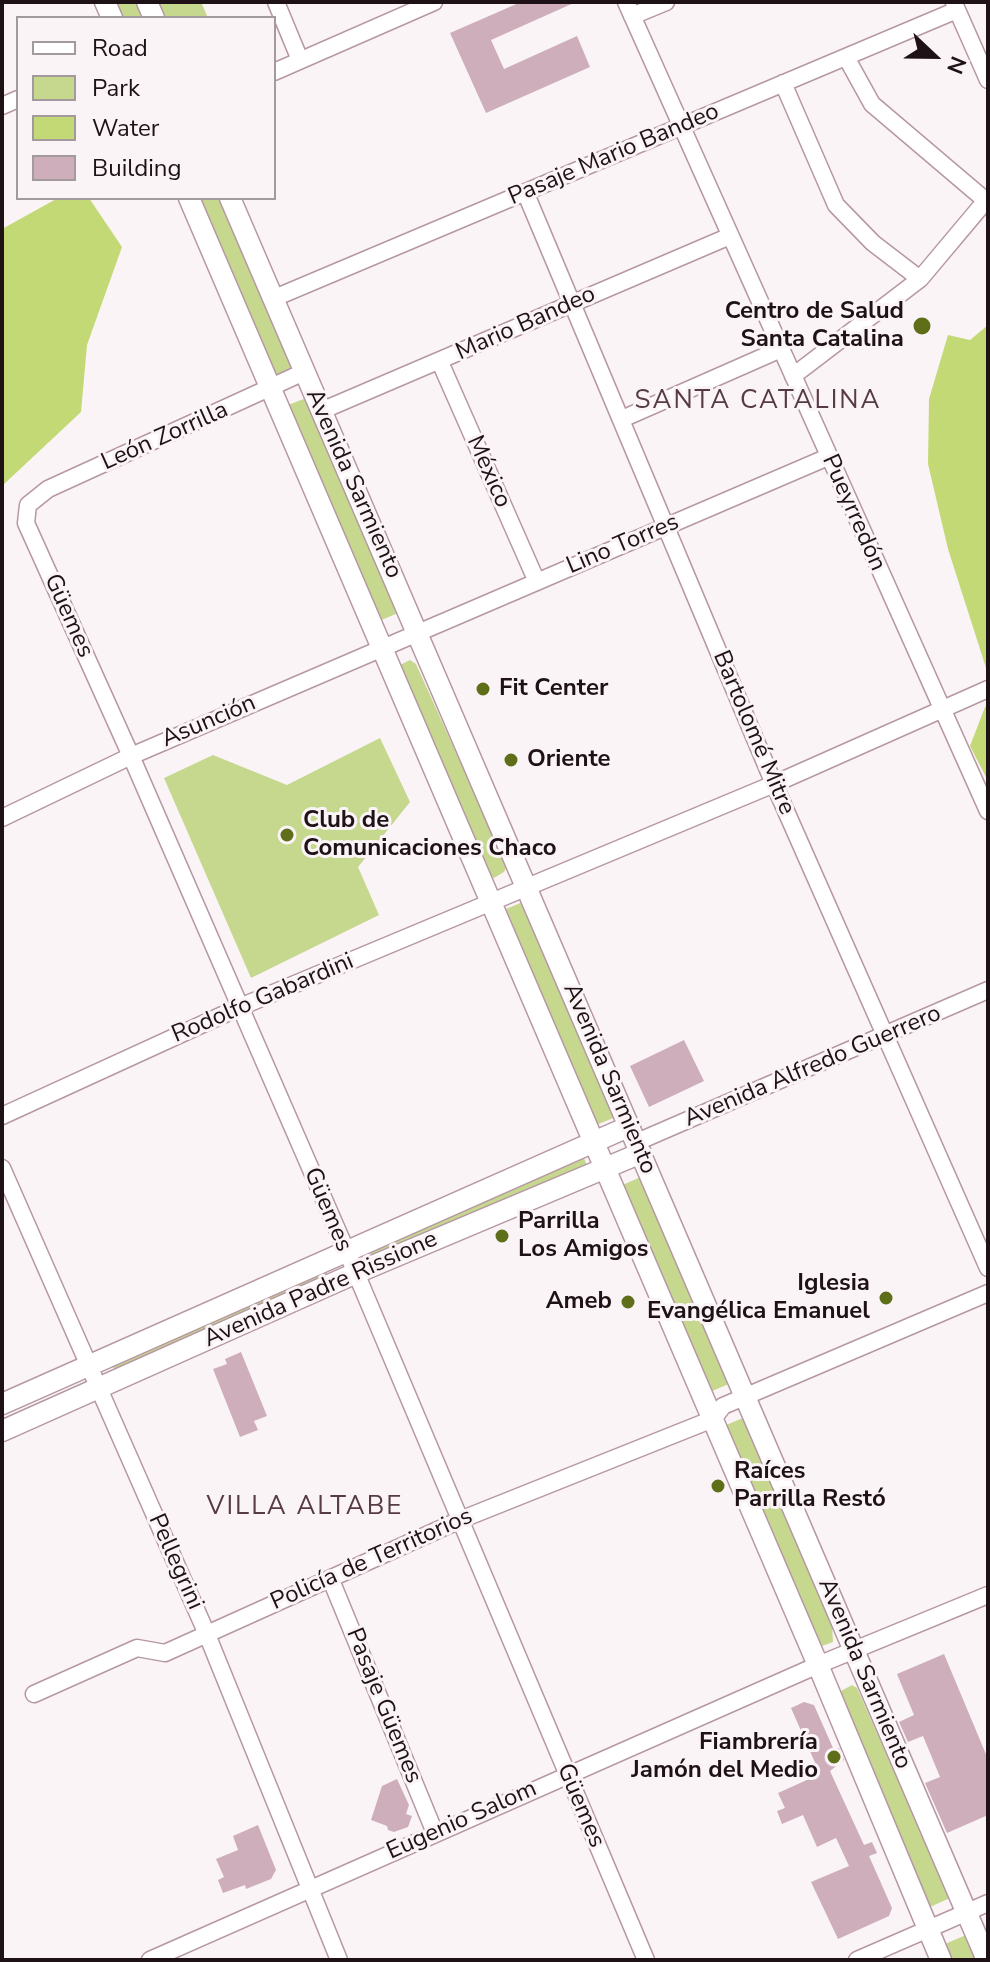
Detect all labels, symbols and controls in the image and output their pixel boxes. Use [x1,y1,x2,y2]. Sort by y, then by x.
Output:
legend [16,16,276,200]
north arrow [894,16,974,96]
text: Road [92,32,148,64]
text: N [939,52,973,78]
text: Park [92,72,140,104]
street label: Pasaje Mario Bandeo [504,98,724,212]
text: Water [92,112,159,144]
text: Building [92,152,182,184]
street label: Mario Bandeo [452,280,600,368]
place label: Centro de Salud Santa Catalina [725,298,904,354]
marker: Centro de Salud Santa Catalina [911,315,933,337]
street label: Avenida Sarmiento [298,385,408,583]
district label: SANTA CATALINA [634,386,882,418]
street label: León Zorrilla [97,396,233,478]
street label: México [459,432,517,512]
street label: Pueyrredón [815,450,891,576]
street label: Lino Torres [563,508,683,582]
street label: Güemes [37,570,99,662]
street label: Bartolomé Mitre [705,647,801,819]
place label: Fit Center [499,675,608,703]
marker: Fit Center [474,680,492,698]
street label: Asunción [158,689,260,755]
place label: Oriente [527,746,611,774]
marker: Oriente [502,751,520,769]
place label: Club de Comunicaciones Chaco [303,807,557,863]
marker: Club de Comunicaciones Chaco [278,826,296,844]
street label: Rodolfo Gabardini [168,948,358,1050]
street label: Avenida Sarmiento [556,979,662,1179]
street label: Avenida Alfredo Guerrero [680,1000,946,1134]
street label: Güemes [296,1164,358,1256]
place label: Parrilla Los Amigos [518,1208,648,1264]
street label: Avenida Padre Rissione [200,1225,442,1355]
marker: Parrilla Los Amigos [493,1227,511,1245]
place label: Iglesia Evangélica Emanuel [647,1270,870,1326]
place label: Ameb [546,1288,612,1316]
marker: Iglesia Evangélica Emanuel [877,1289,895,1307]
marker: Ameb [619,1293,637,1311]
place label: Raíces Parrilla Restó [734,1458,886,1514]
marker: Raíces Parrilla Restó [709,1477,727,1495]
district label: VILLA ALTABE [206,1492,404,1524]
street label: Policía de Territorios [267,1503,477,1617]
street label: Pellegrini [141,1510,209,1614]
street label: Avenida Sarmiento [811,1574,917,1774]
street label: Pasaje Güemes [339,1624,427,1788]
place label: Fiambrería Jamón del Medio [631,1729,818,1785]
marker: Fiambrería Jamón del Medio [825,1748,843,1766]
street label: Güemes [549,1760,611,1852]
street label: Eugenio Salom [382,1775,542,1867]

